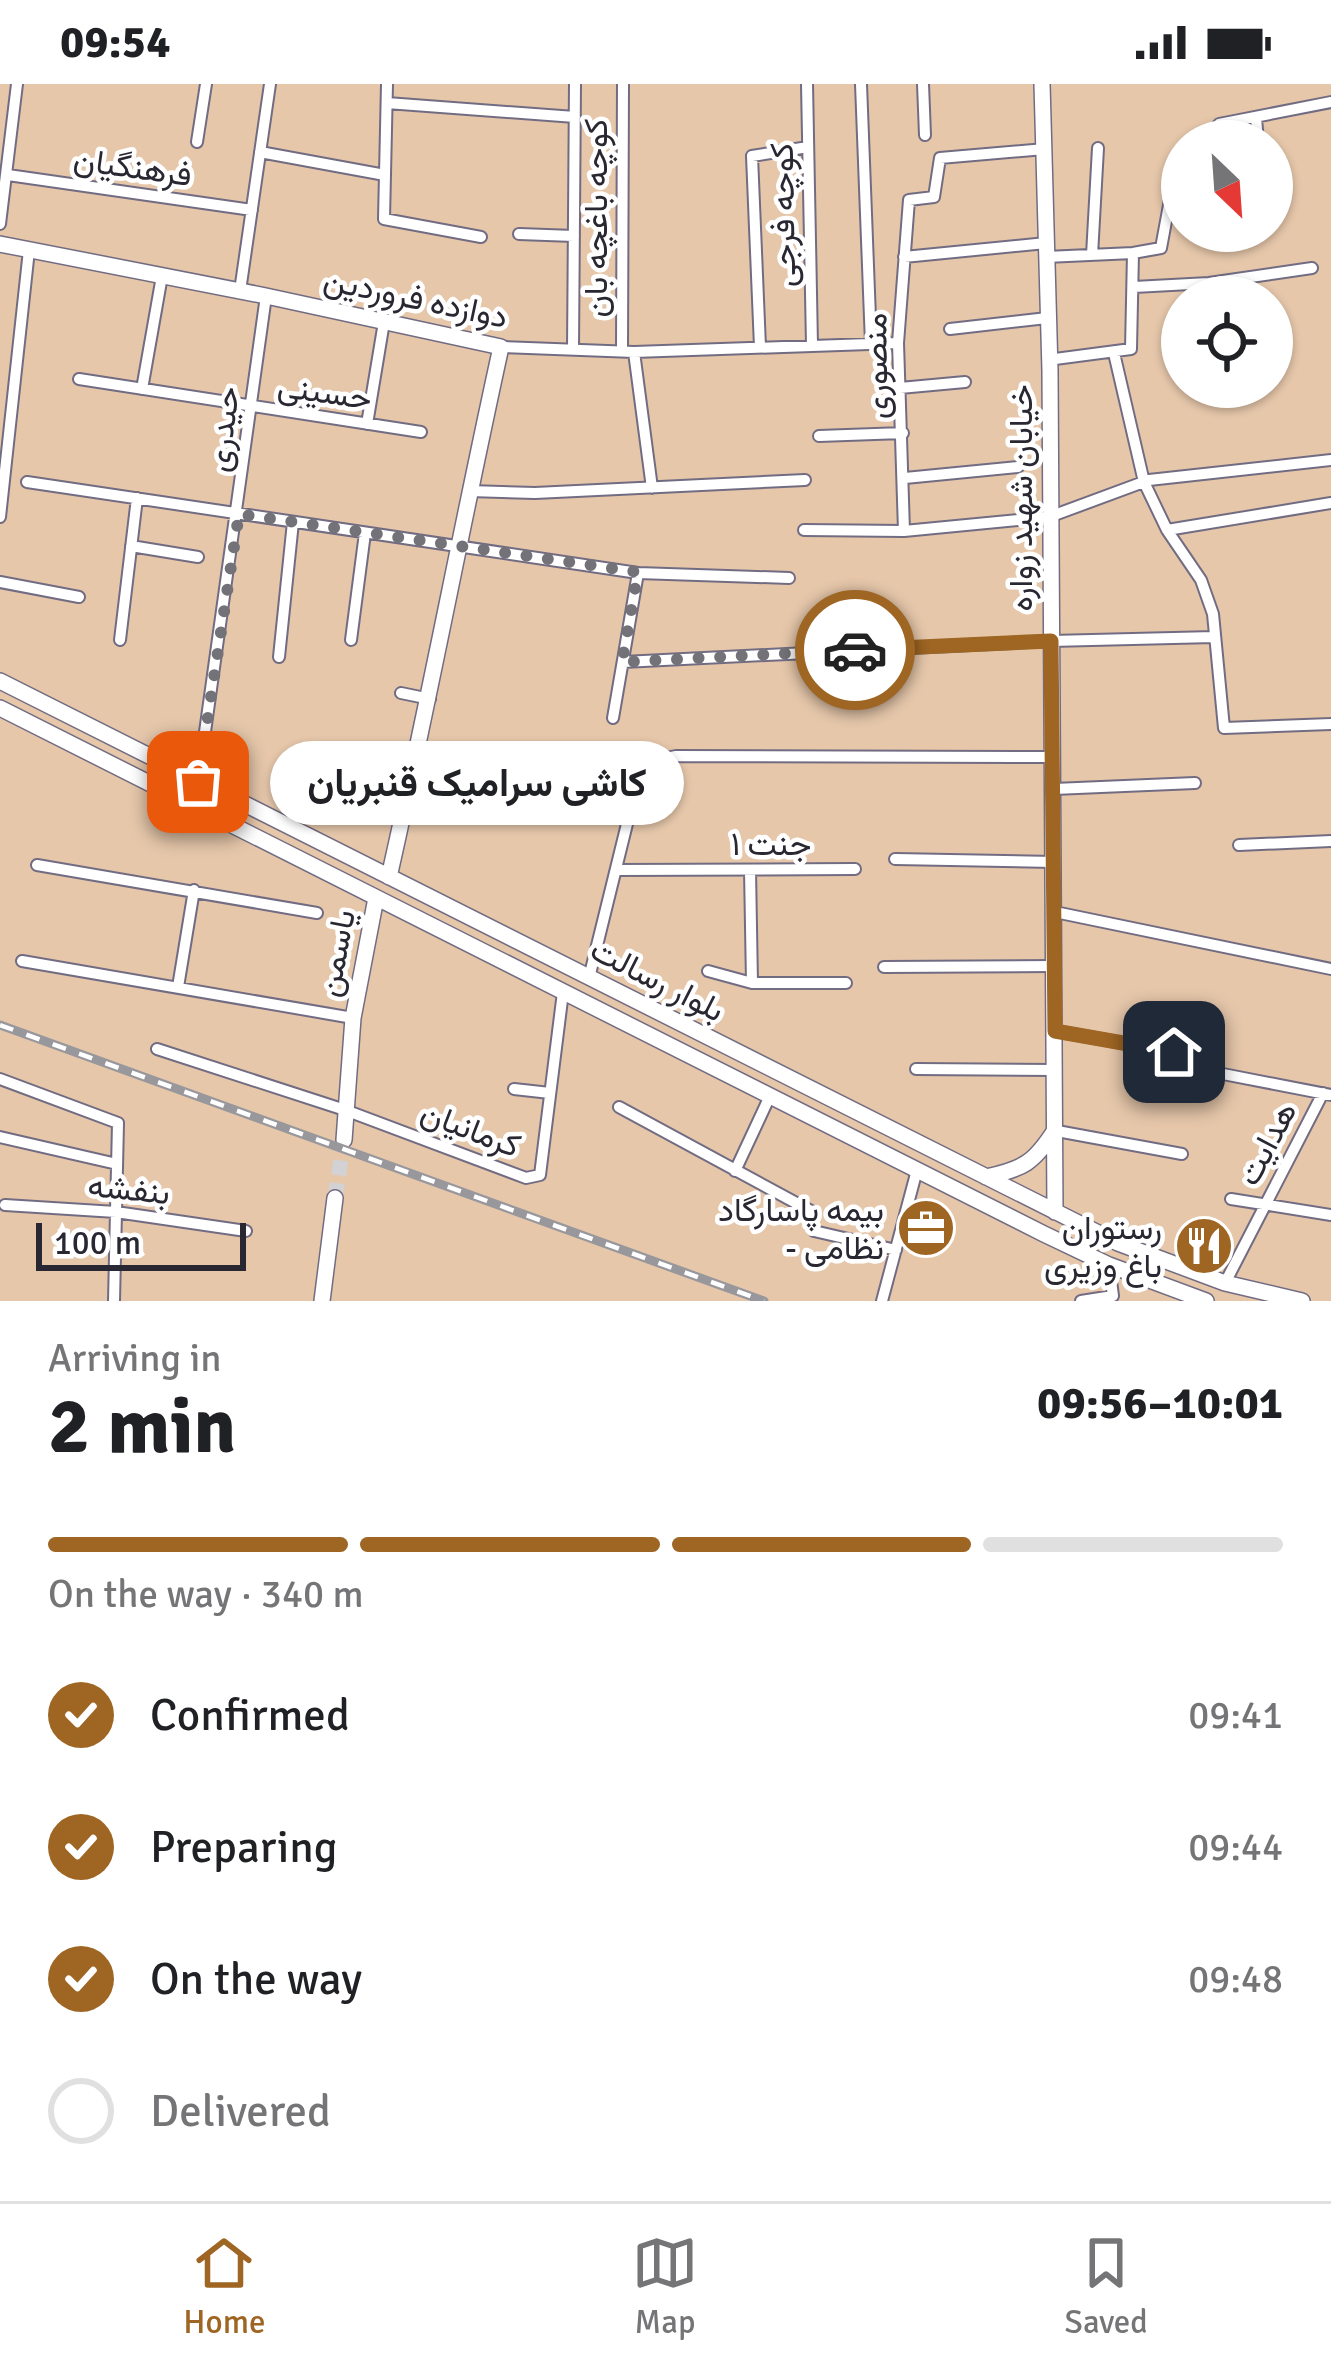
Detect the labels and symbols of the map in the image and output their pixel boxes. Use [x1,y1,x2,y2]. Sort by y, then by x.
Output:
street label: کوچه باغچه بان [576,119,618,317]
north arrow [1161,120,1293,252]
street label: فرهنگیان [71,139,195,196]
street label: کوچه فرجی [762,142,806,288]
street label: دوازده فروردین [320,259,511,338]
street label: منصوری [855,312,898,420]
street label: حسینی [275,366,374,419]
street label: حیدری [198,384,249,474]
street label: خیابان شهید زواره [1001,384,1042,612]
courier [795,590,915,710]
pin [147,731,249,833]
callout: کاشی سرامیک قنبریان [270,740,684,824]
street label: جنت ۱ [731,824,811,865]
street label: یاسمن [308,906,365,1000]
street label: بلوار رسالت [584,929,731,1031]
pin [1123,1001,1225,1103]
street label: کرمانیان [415,1092,526,1167]
street label: هدایت [1228,1095,1306,1193]
street label: بنفشه [86,1165,172,1214]
place label: بیمه پاسارگاد - نظامی [718,1190,884,1269]
office icon: بیمه پاسارگاد - نظامی [895,1197,957,1259]
place label: رستوران باغ وزیری [1044,1208,1162,1288]
restaurant icon: رستوران باغ وزیری [1173,1215,1235,1277]
scale bar [36,1217,246,1270]

